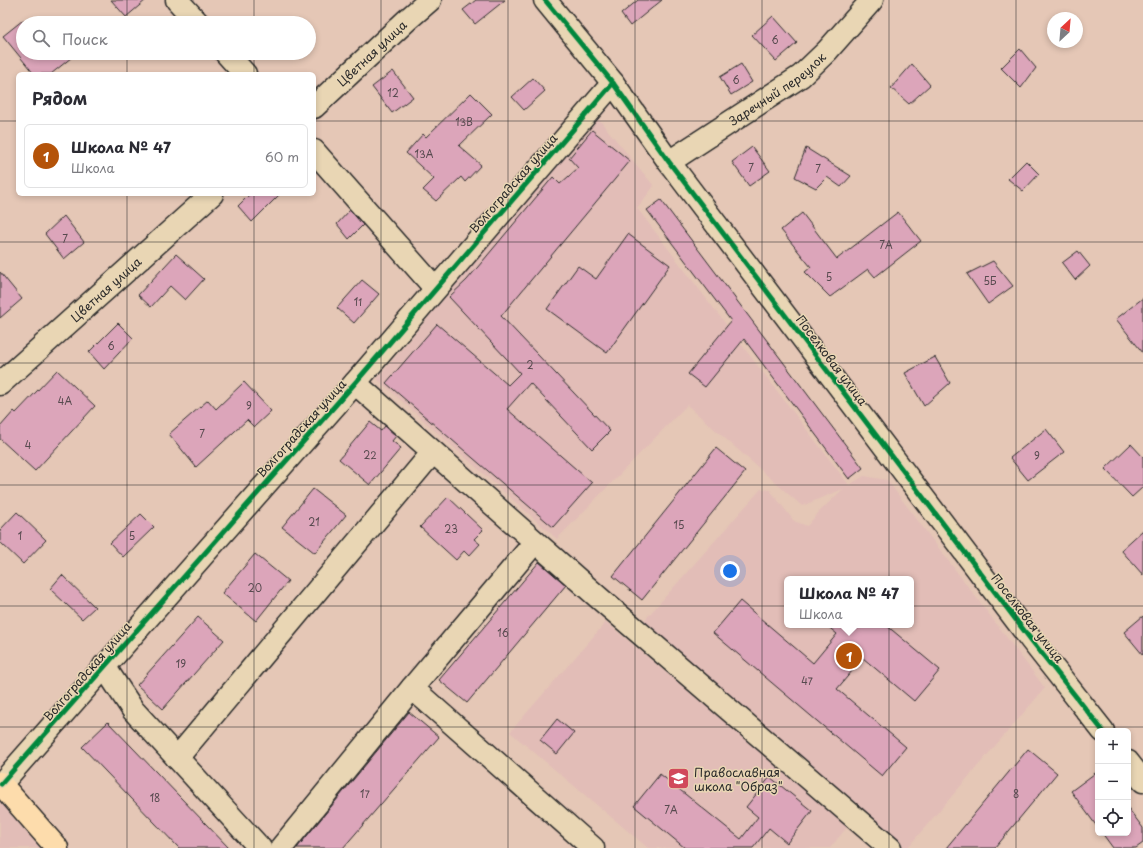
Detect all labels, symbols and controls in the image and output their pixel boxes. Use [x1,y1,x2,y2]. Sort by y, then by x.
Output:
north arrow [1047,12,1083,48]
street label: Цветная улица [333,15,411,90]
search box [16,16,316,60]
icon: search [30,27,52,49]
text: Поиск [62,27,108,50]
house number: 6 [771,32,779,47]
street label: Заречный переулок [725,47,830,130]
house number: 6 [732,72,740,87]
text: Рядом [32,85,87,111]
house number: 12 [387,85,399,100]
house number: 13В [455,114,473,129]
street label: Волгоградская улица [465,129,562,237]
text: Школа № 47 [71,135,171,158]
house number: 13А [415,146,434,161]
text: 1 [43,147,49,166]
text: 60 m [265,147,299,166]
text: Школа [71,158,115,177]
house number: 7 [748,160,754,175]
house number: 7 [815,161,821,176]
house number: 7 [62,231,68,246]
house number: 7А [879,237,893,252]
street label: Цветная улица [66,252,146,326]
house number: 5 [826,269,832,284]
house number: 5Б [984,273,997,288]
house number: 11 [354,294,362,309]
street label: Поселковая улица [792,311,872,409]
house number: 6 [107,338,115,353]
house number: 2 [526,357,534,372]
street label: Волгоградская улица [252,375,350,481]
house number: 4А [58,393,72,408]
house number: 9 [246,398,252,413]
house number: 7 [199,426,205,441]
house number: 4 [25,437,32,452]
house number: 22 [363,447,377,462]
house number: 9 [1034,448,1040,463]
house number: 21 [308,514,320,529]
house number: 15 [674,517,684,532]
house number: 23 [444,521,458,536]
house number: 1 [18,528,22,543]
house number: 5 [129,528,135,543]
your location [720,561,740,581]
street label: Поселковая улица [987,570,1069,667]
popup [784,576,914,628]
house number: 20 [248,580,262,595]
text: Школа № 47 [799,581,899,604]
text: Школа [799,604,843,623]
street label: Волгоградская улица [39,617,136,725]
house number: 16 [497,625,509,640]
pin: 1 [836,641,862,671]
house number: 19 [176,656,186,671]
house number: 47 [801,673,814,688]
map controls [1095,728,1131,836]
button: + [1095,728,1131,764]
place label: Православная школа "Образ" [694,763,783,795]
button: − [1095,764,1131,800]
school or university icon: Православная школа "Образ" [666,766,692,792]
house number: 17 [360,786,371,801]
house number: 8 [1013,786,1019,801]
house number: 18 [150,790,160,805]
button: locate [1095,800,1131,836]
house number: 7А [664,802,678,817]

